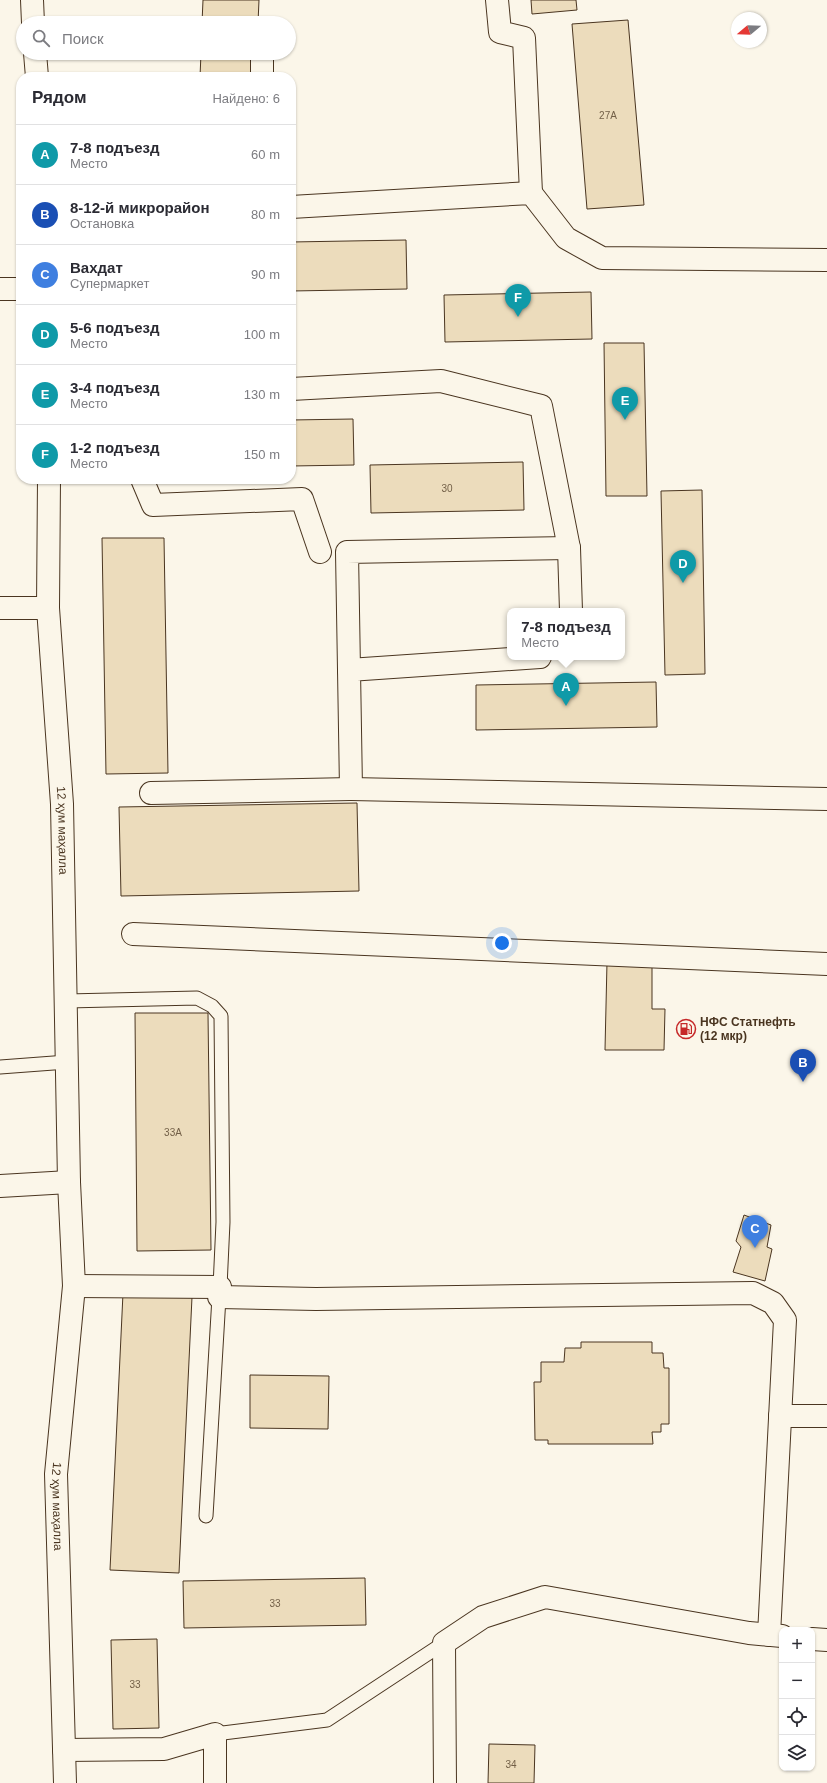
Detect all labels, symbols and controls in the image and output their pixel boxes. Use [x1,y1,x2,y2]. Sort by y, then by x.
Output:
north arrow [731,12,767,48]
search box [16,16,296,60]
icon: search [30,27,52,49]
text: Поиск [62,30,104,47]
text: Рядом [32,88,87,107]
text: Найдено: 6 [212,91,280,106]
house number: 27А [599,110,617,121]
text: 7-8 подъезд [70,139,159,156]
text: A [40,147,50,162]
text: 60 m [251,147,280,162]
text: Место [70,156,108,171]
text: 8-12-й микрорайон [70,199,210,216]
text: B [40,207,50,222]
text: 80 m [251,207,280,222]
text: Остановка [70,216,134,231]
text: Вахдат [70,259,123,276]
text: C [40,267,50,282]
text: 90 m [251,267,280,282]
text: Супермаркет [70,276,149,291]
pin: F [505,284,531,317]
text: 5-6 подъезд [70,319,159,336]
text: D [40,327,50,342]
text: 100 m [244,327,280,342]
text: Место [70,336,108,351]
text: 3-4 подъезд [70,379,159,396]
text: E [41,387,49,402]
text: 130 m [244,387,280,402]
pin: E [612,387,638,420]
text: Место [70,396,108,411]
text: 1-2 подъезд [70,439,159,456]
text: F [41,447,49,462]
text: 150 m [244,447,280,462]
text: Место [70,456,108,471]
house number: 30 [441,483,453,494]
pin: D [670,550,696,583]
popup [507,608,625,660]
text: 7-8 подъезд [521,618,611,635]
text: Место [521,635,559,650]
pin: A [553,673,579,706]
street label: 12 ҳум маҳалла [54,786,70,875]
your location [492,933,512,953]
place label: НФС Статнефть (12 мкр) [700,1015,796,1043]
fuel station icon: НФС Статнефть (12 мкр) [675,1018,697,1040]
pin: B [790,1049,816,1082]
house number: 33А [164,1127,182,1138]
pin: C [742,1215,768,1248]
street label: 12 ҳум маҳалла [49,1462,65,1551]
house number: 33 [269,1598,281,1609]
map controls [779,1627,815,1771]
button: + [779,1627,815,1663]
button: − [779,1663,815,1699]
house number: 33 [129,1679,141,1690]
button: locate [779,1699,815,1735]
button: layers [779,1735,815,1771]
house number: 34 [505,1759,517,1770]

